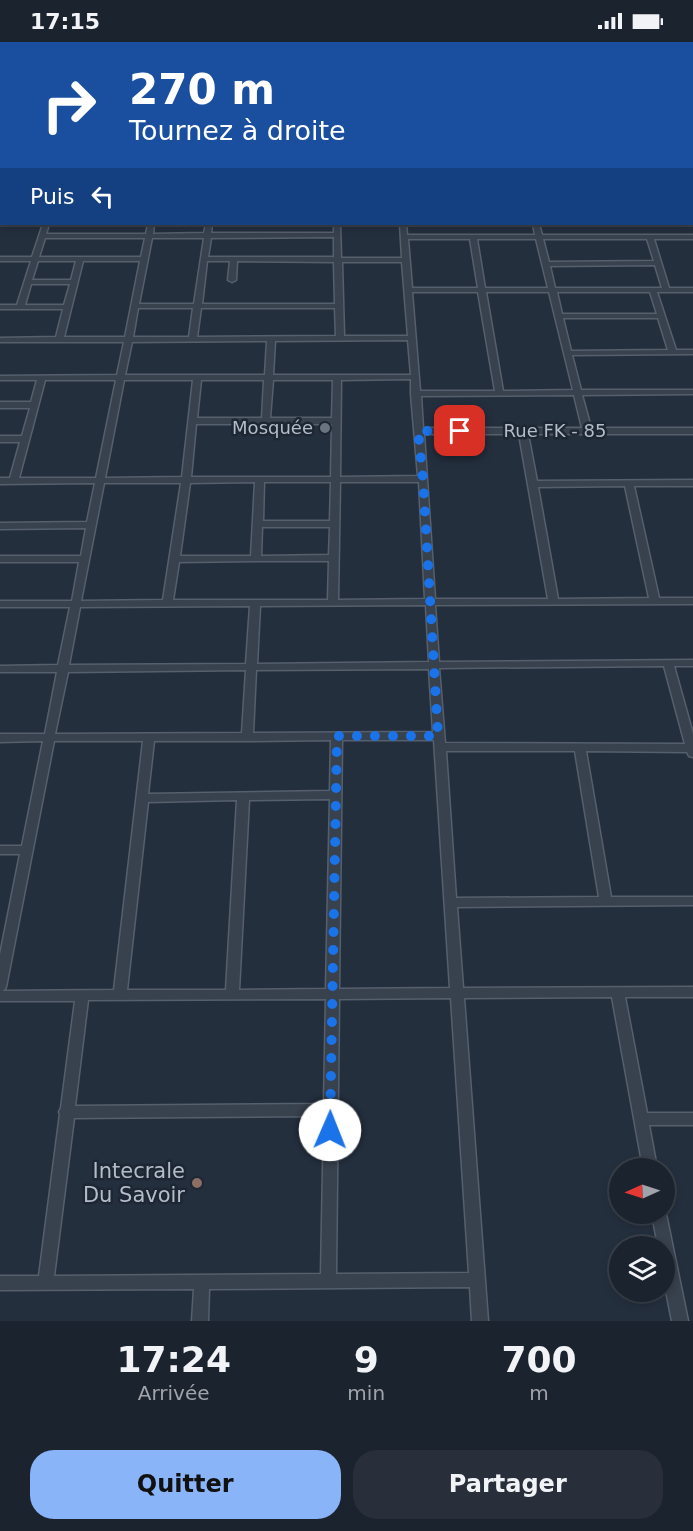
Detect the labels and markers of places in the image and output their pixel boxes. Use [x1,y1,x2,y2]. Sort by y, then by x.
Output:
pin [434,405,485,456]
place label: Mosquée [232,417,313,438]
marker: Mosquée [318,421,332,435]
place label: Intecrale Du Savoir [83,1159,185,1207]
marker: Intecrale Du Savoir [190,1176,204,1190]

